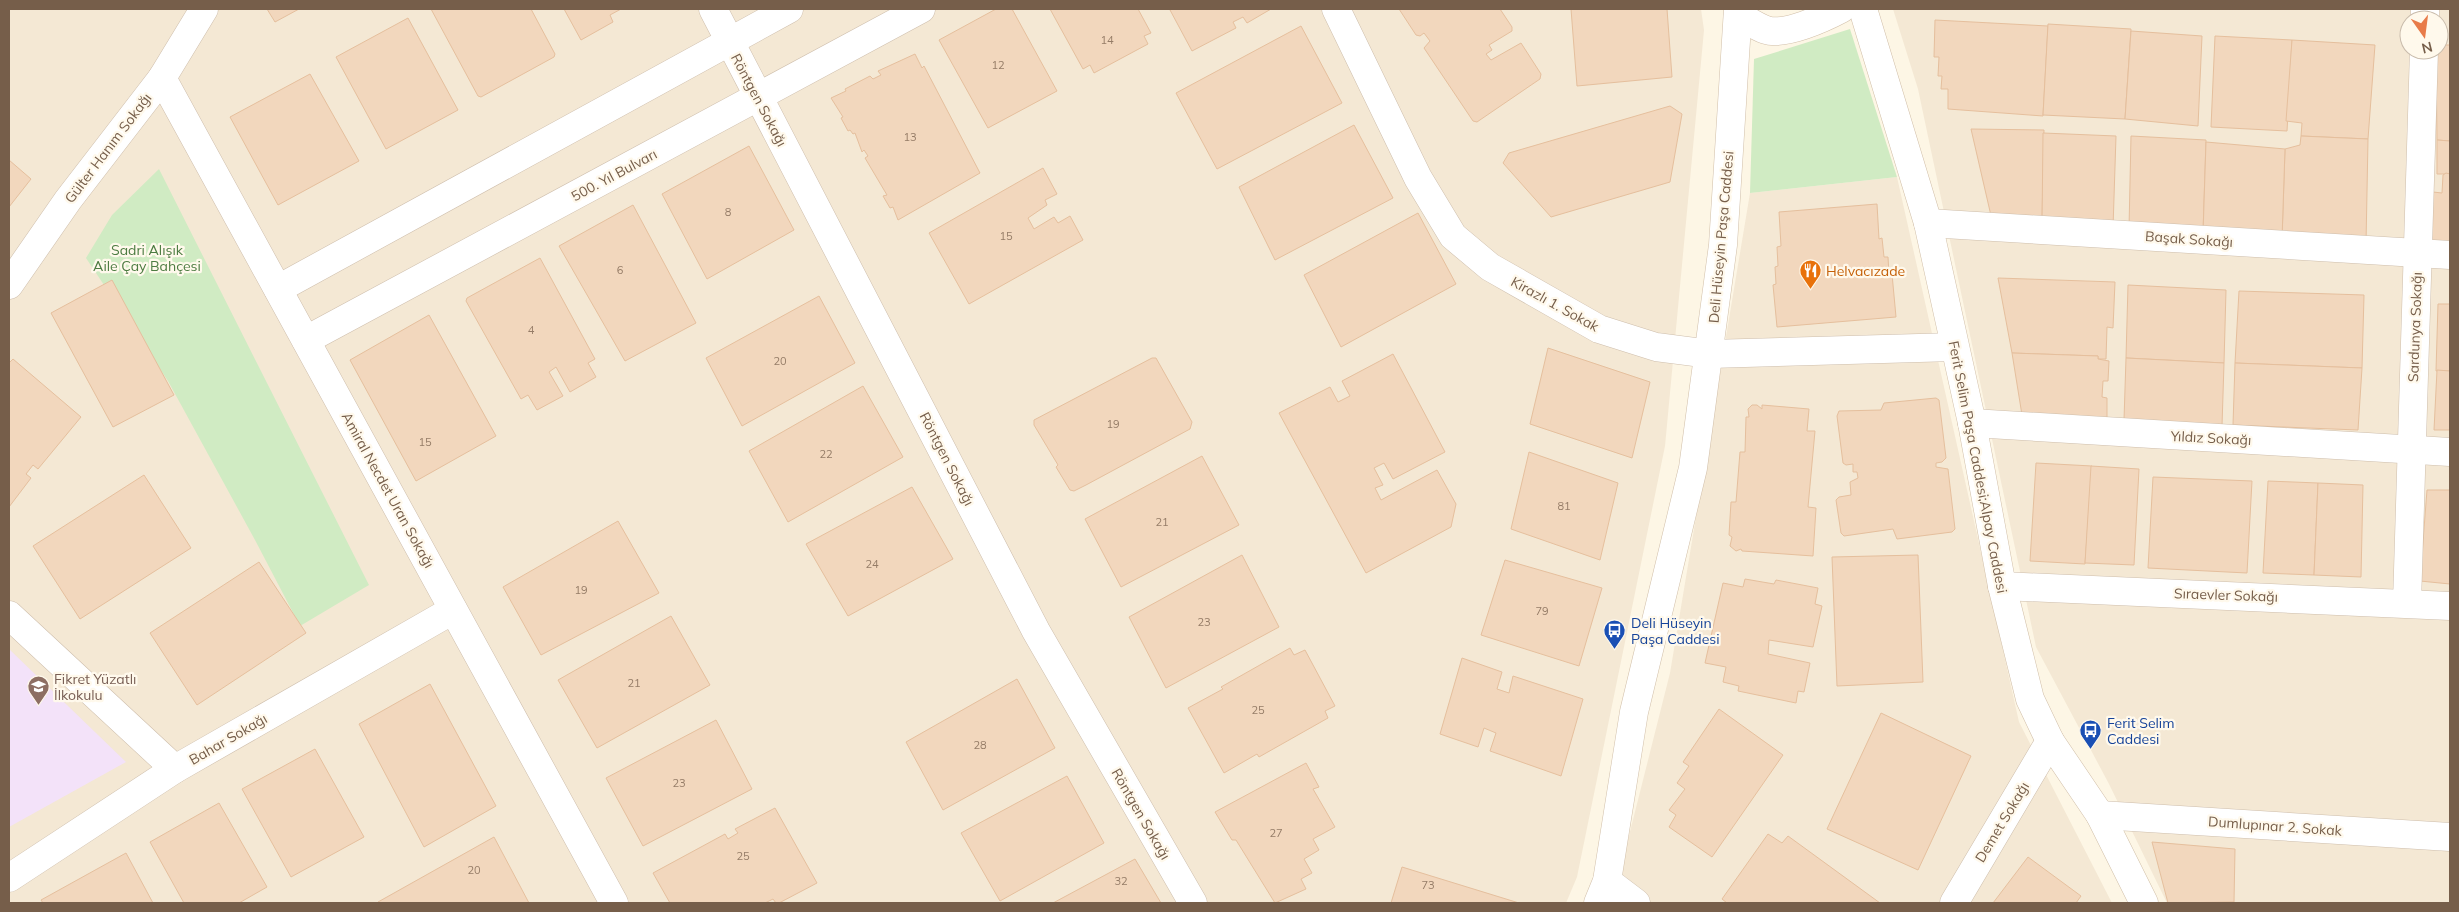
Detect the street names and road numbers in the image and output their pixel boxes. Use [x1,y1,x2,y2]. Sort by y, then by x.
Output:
street label: Röntgen Sokağı [727,51,791,149]
street label: Gülter Hanım Sokağı [61,89,155,207]
street label: 500. Yıl Bulvarı [568,145,660,205]
street label: Deli Hüseyin Paşa Caddesi [1704,150,1738,324]
street label: Başak Sokağı [2144,227,2234,251]
street label: Kirazlı 1. Sokak [1508,272,1603,336]
street label: Sardunya Sokağı [2404,272,2426,382]
street label: Ferit Selim Paşa Caddesi;Alpay Caddesi [1945,339,2011,595]
street label: Amiral Necdet Uran Sokağı [338,409,438,571]
street label: Röntgen Sokağı [916,409,978,509]
street label: Yıldız Sokağı [2169,427,2252,449]
street label: Sıraevler Sokağı [2174,584,2278,606]
street label: Bahar Sokağı [186,709,270,769]
street label: Röntgen Sokağı [1108,765,1174,863]
street label: Demet Sokağı [1971,779,2033,865]
street label: Dumlupınar 2. Sokak [2208,812,2343,840]

